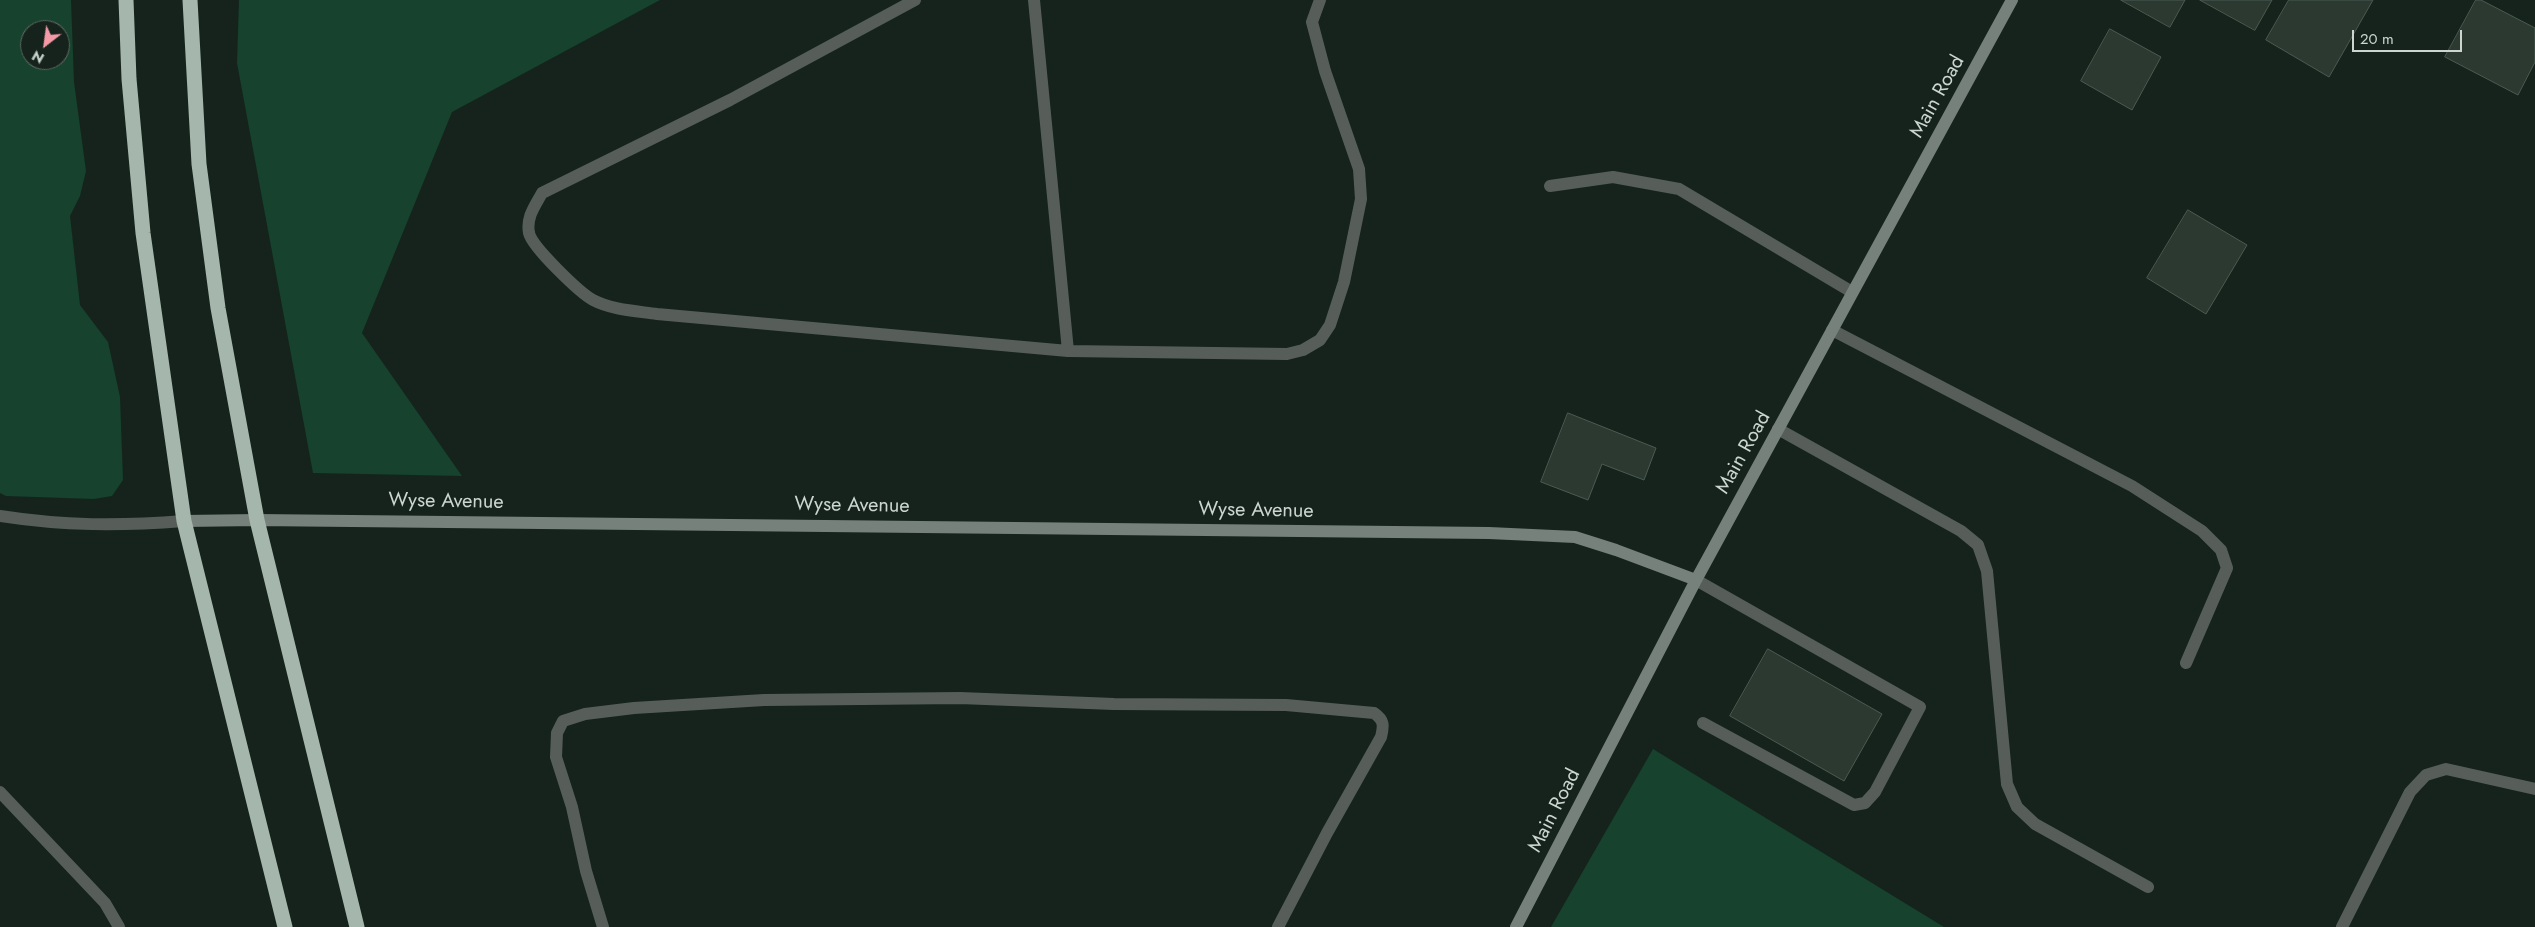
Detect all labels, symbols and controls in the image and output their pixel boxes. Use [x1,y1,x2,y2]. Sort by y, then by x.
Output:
north arrow [20,20,70,70]
scale bar [2355,20,2465,52]
text: 20 m [2360,28,2394,50]
text: N [28,46,48,69]
street label: Main Road [1906,52,1970,142]
street label: Main Road [1712,408,1776,498]
street label: Wyse Avenue [388,489,504,515]
street label: Wyse Avenue [794,493,910,519]
street label: Wyse Avenue [1198,498,1314,524]
street label: Main Road [1524,765,1586,857]

